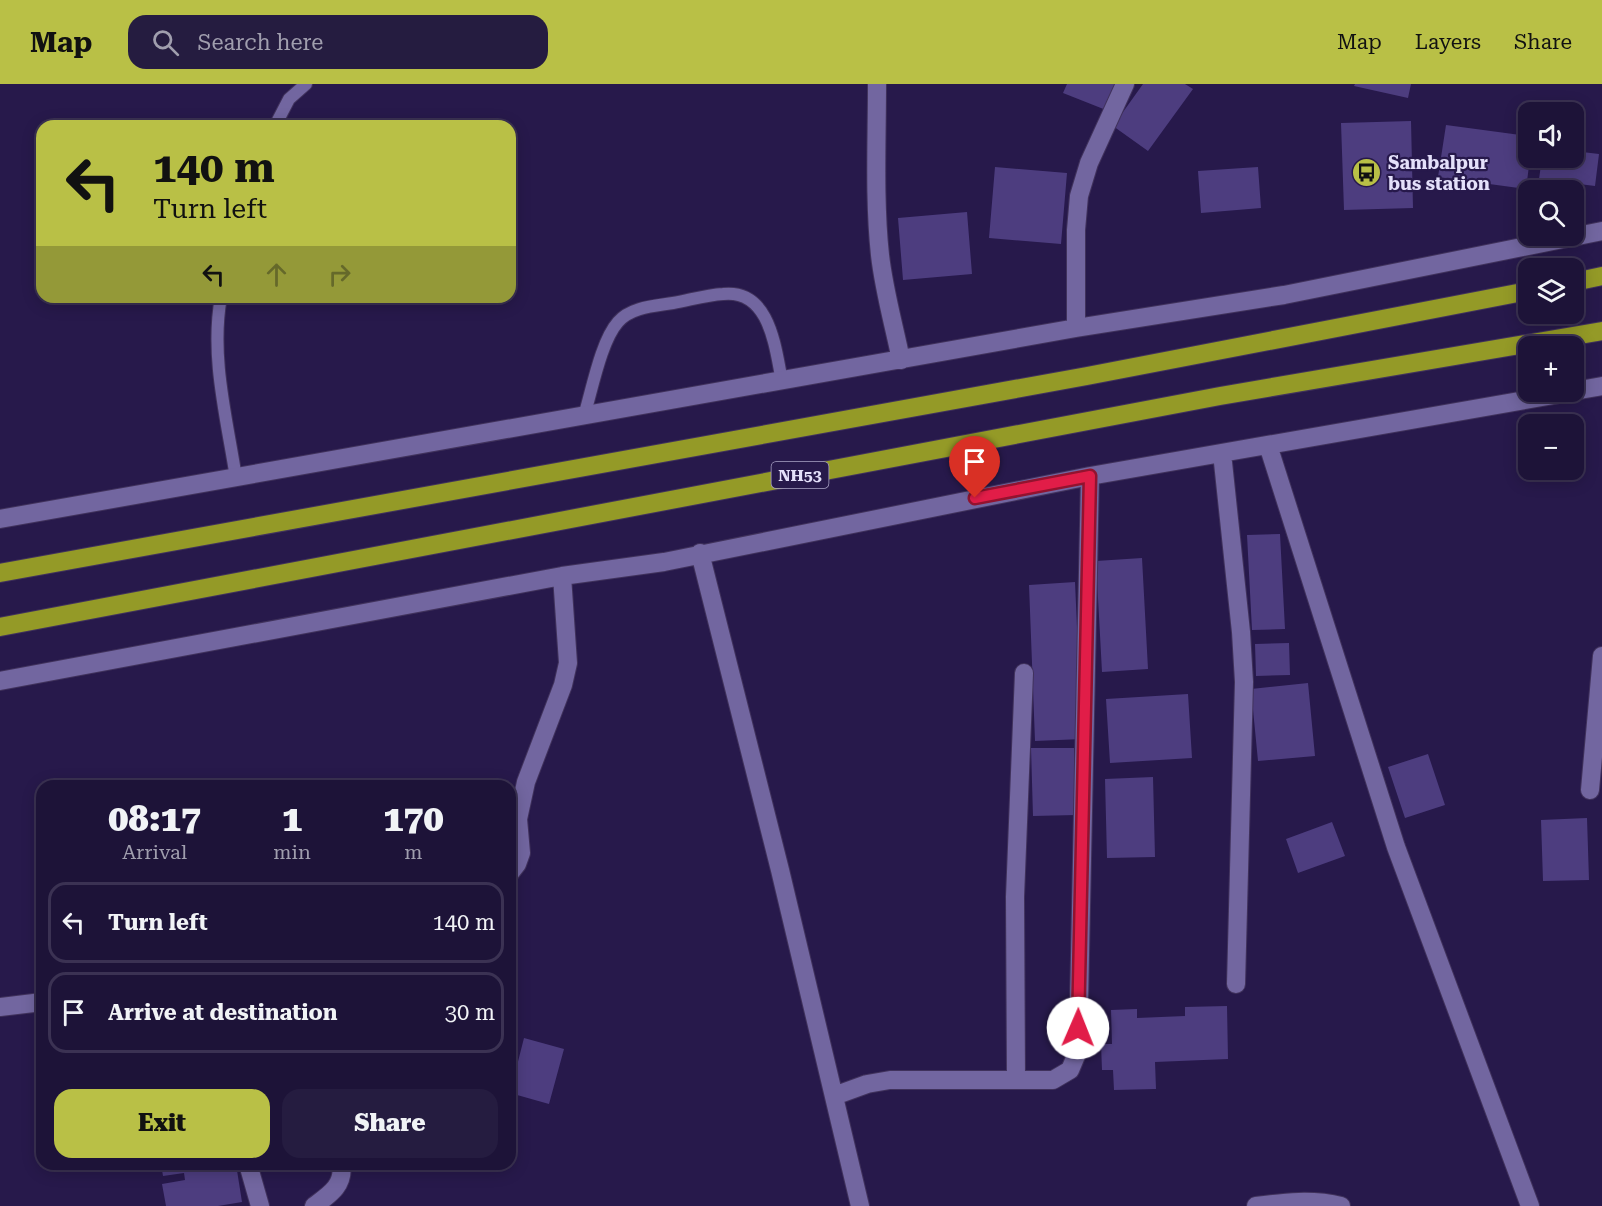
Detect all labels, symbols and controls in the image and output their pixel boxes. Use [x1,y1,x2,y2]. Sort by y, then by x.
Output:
search box [128,15,548,69]
text: Map [30,26,92,59]
icon: search [149,26,182,59]
text: Search here [197,30,323,55]
text: Map [1337,30,1382,54]
text: Layers [1415,30,1481,54]
text: Share [1514,30,1572,54]
map controls [1518,102,1584,480]
button: sound [1518,102,1584,168]
text: 140 m [153,143,275,192]
icon: left [54,144,132,222]
place label: Sambalpur bus station [1388,152,1490,194]
bus stop icon: Sambalpur bus station [1351,157,1383,189]
button: search [1518,180,1584,246]
text: Turn left [153,193,267,225]
icon: left [197,258,230,291]
icon: ahead [260,258,293,291]
icon: right [323,258,356,291]
button: layers [1518,258,1584,324]
button: + [1518,336,1584,402]
button: − [1518,414,1584,480]
pin [949,436,1000,498]
icon: arrive [958,445,991,478]
road number: NH53 [772,462,828,488]
text: 08:17 [108,798,201,840]
text: 1 [282,798,302,840]
text: 170 [383,798,444,840]
text: Arrival [122,840,187,864]
text: min [273,840,311,864]
text: m [404,840,423,864]
icon: left [57,906,90,939]
text: Turn left [108,910,208,935]
text: 140 m [432,910,495,935]
icon: arrive [57,996,90,1029]
position arrow [1046,996,1110,1060]
text: Arrive at destination [108,1000,337,1025]
text: 30 m [445,1000,495,1025]
button: Exit [54,1089,270,1158]
button: Share [282,1089,498,1158]

